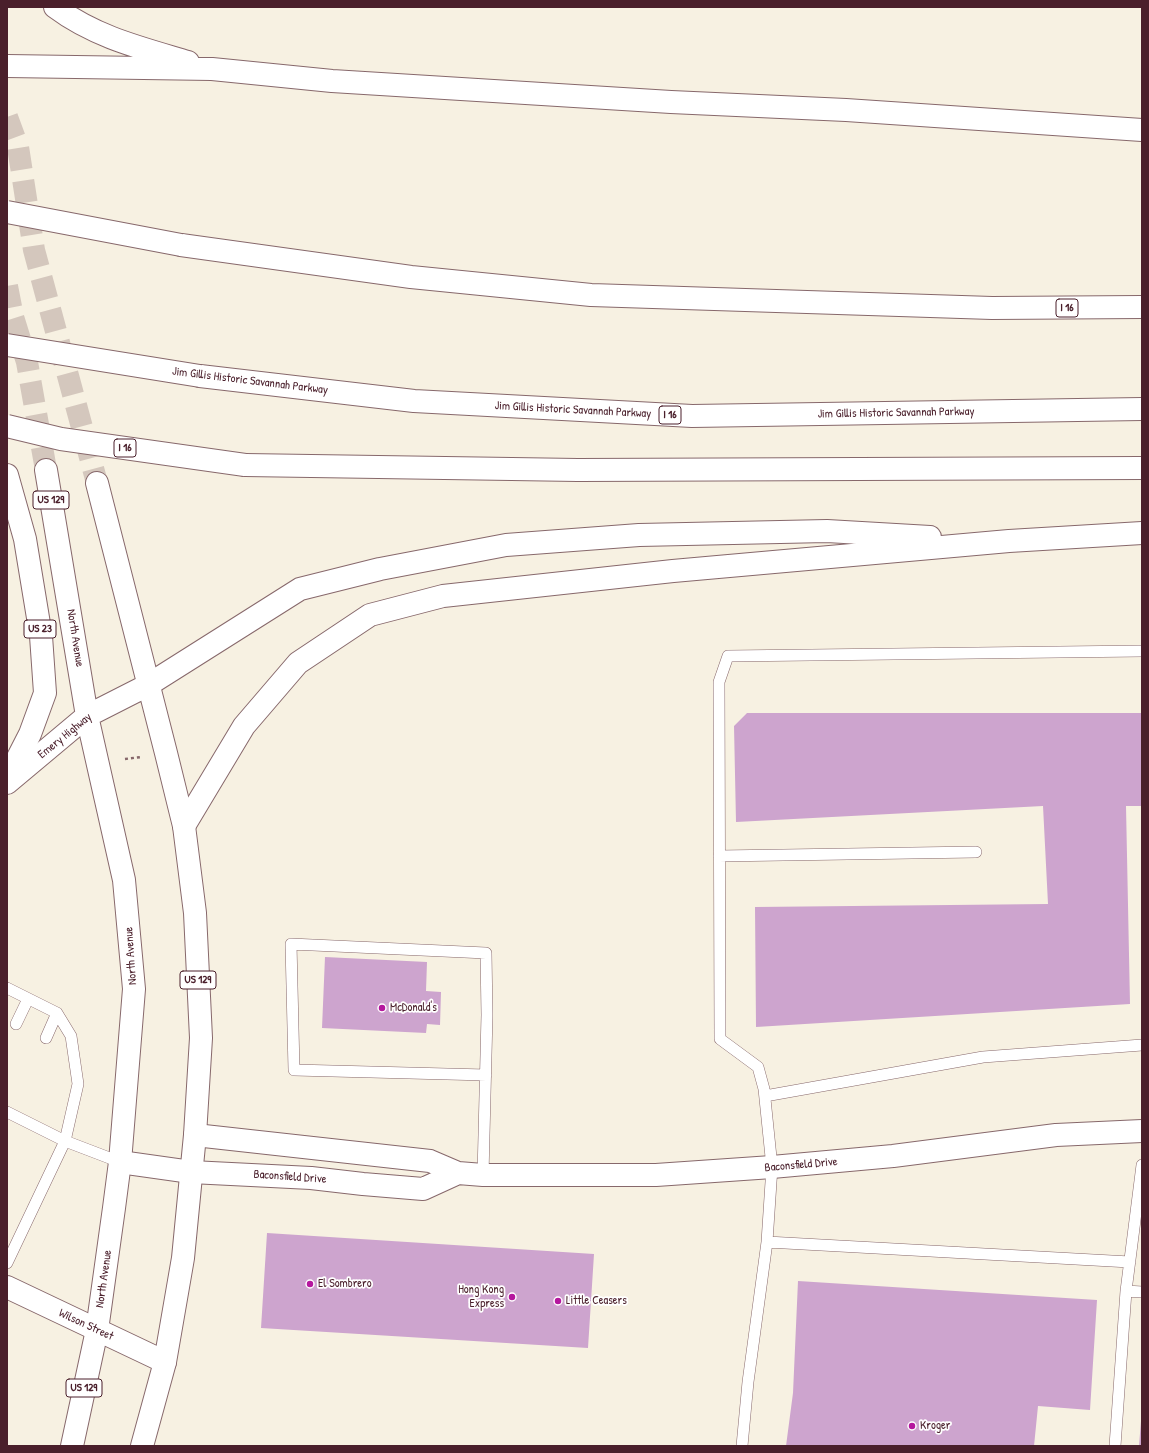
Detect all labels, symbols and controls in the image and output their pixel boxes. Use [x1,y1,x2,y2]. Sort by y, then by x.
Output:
road number: I 16 [1056,299,1078,317]
street label: Jim Gillis Historic Savannah Parkway [171,364,329,398]
street label: Jim Gillis Historic Savannah Parkway [494,399,652,421]
street label: Jim Gillis Historic Savannah Parkway [817,404,975,422]
road number: I 16 [659,406,681,424]
road number: I 16 [114,439,136,457]
road number: US 129 [33,491,69,509]
street label: North Avenue [63,608,87,668]
road number: US 23 [24,620,56,638]
street label: Emery Highway [35,710,95,762]
street label: North Avenue [122,926,140,986]
road number: US 129 [180,971,216,989]
place label: McDonald's [390,1001,437,1015]
marker: McDonald's [377,1003,387,1013]
street label: Baconsfield Drive [764,1155,838,1175]
street label: Baconsfield Drive [253,1167,327,1187]
street label: North Avenue [93,1249,115,1309]
place label: El Sombrero [318,1277,372,1291]
marker: El Sombrero [305,1279,315,1289]
place label: Hong Kong Express [458,1283,504,1311]
marker: Hong Kong Express [507,1292,517,1302]
place label: Little Ceasers [566,1294,627,1308]
marker: Little Ceasers [553,1296,563,1306]
street label: Wilson Street [56,1306,116,1344]
road number: US 129 [66,1379,102,1397]
place label: Kroger [920,1419,950,1433]
marker: Kroger [907,1421,917,1431]

